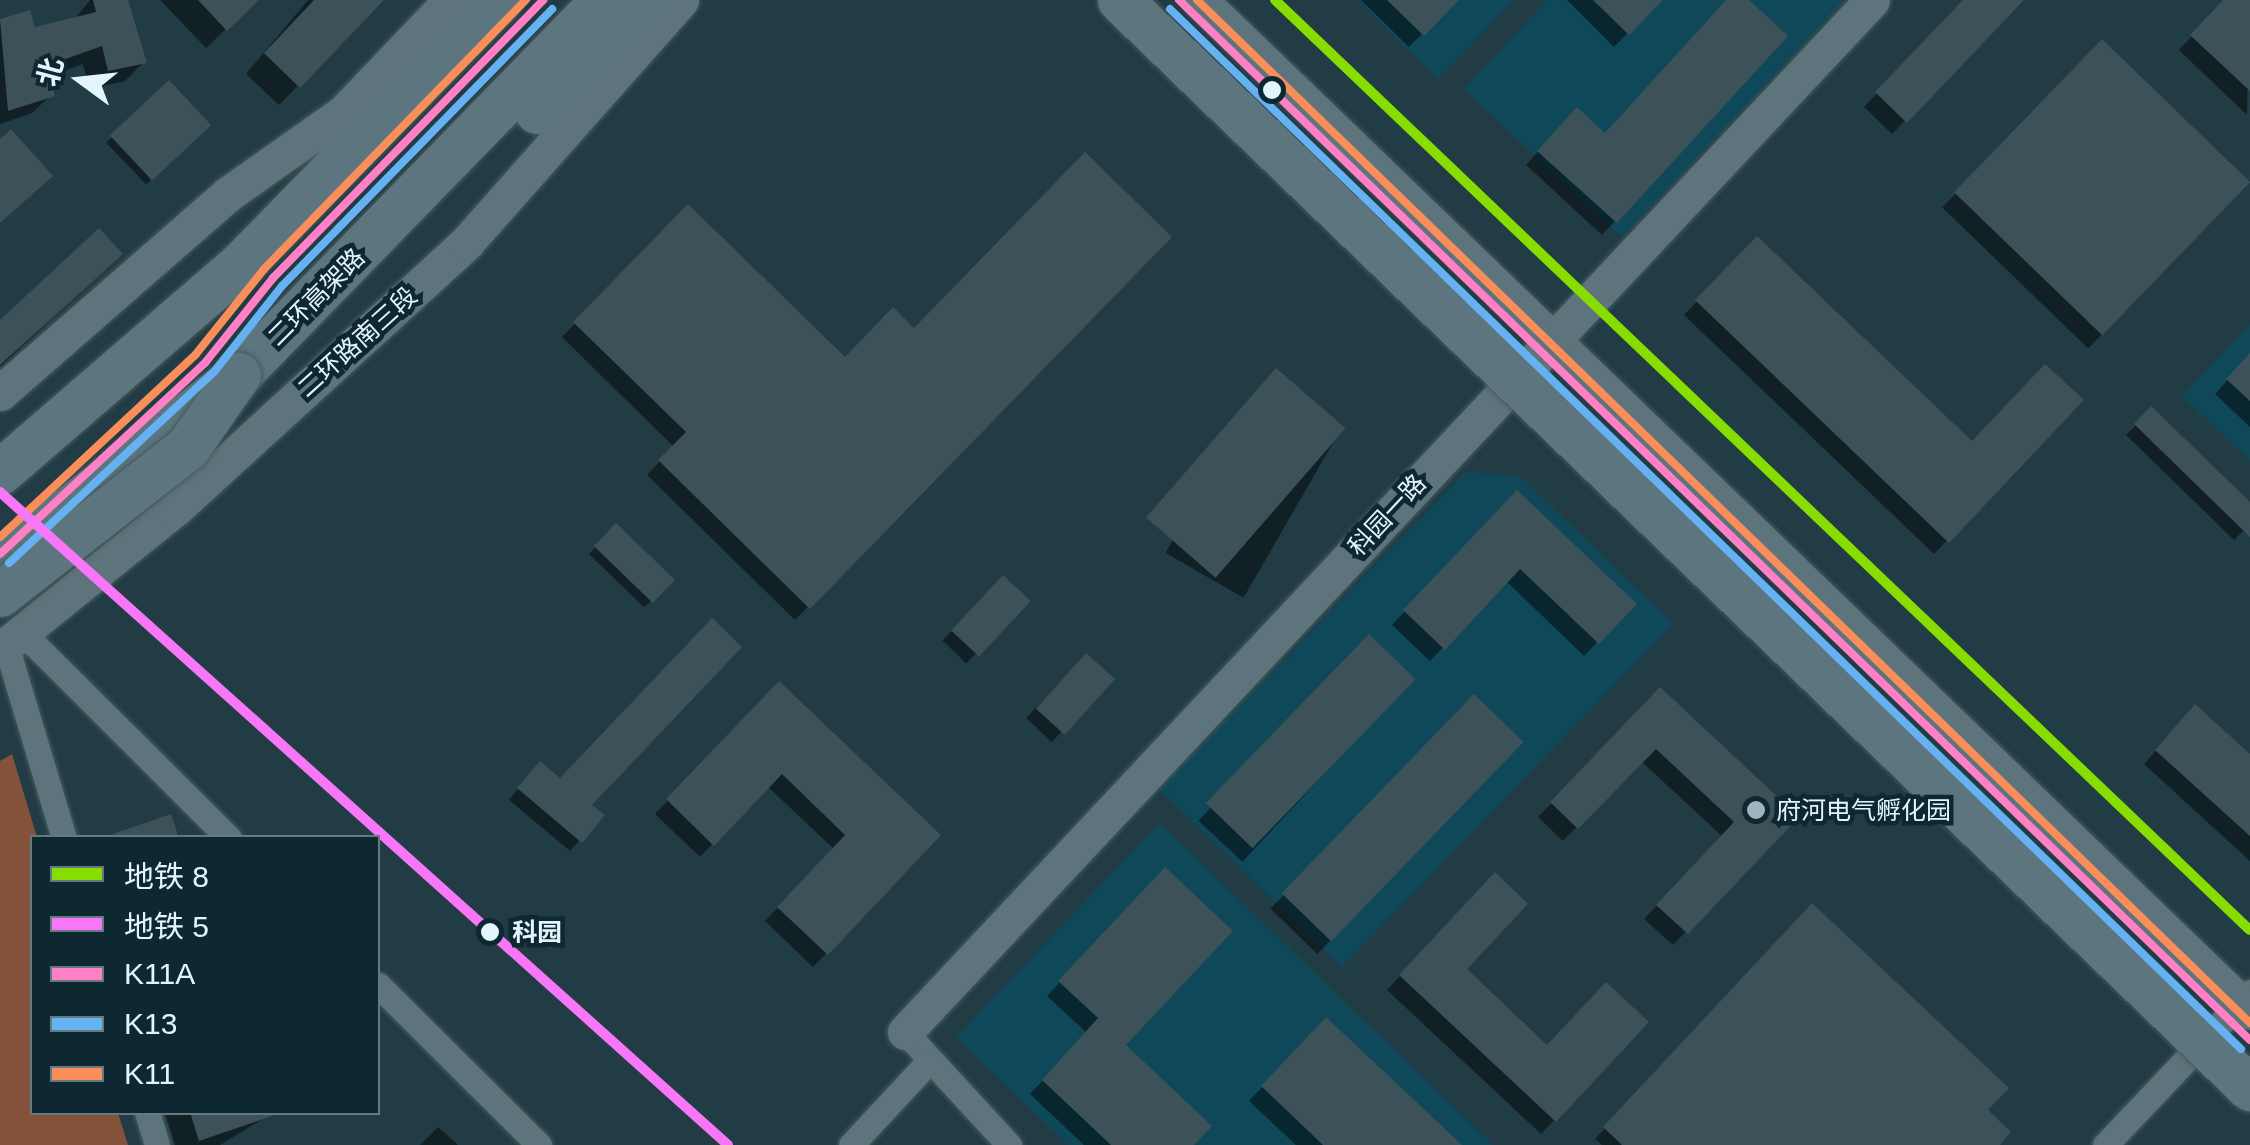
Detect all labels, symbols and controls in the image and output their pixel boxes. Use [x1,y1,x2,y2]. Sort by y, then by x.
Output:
north arrow [30,30,130,130]
text: 北 [32,55,69,90]
unlabelled marker [1262,80,1282,100]
street label: 二环高架路 [261,242,371,352]
street label: 二环路南三段 [291,281,423,403]
street label: 科园一路 [1342,468,1432,562]
place label: 府河电气孵化园 [1776,795,1951,825]
marker: 府河电气孵化园 [1745,799,1767,821]
legend [30,835,380,1115]
text: 地铁 8 [124,860,209,893]
text: 地铁 5 [124,910,209,943]
place label: 科园 [512,917,562,947]
marker: 科园 [477,919,503,945]
text: K11A [124,957,195,990]
text: K13 [124,1007,177,1040]
text: K11 [124,1057,175,1090]

